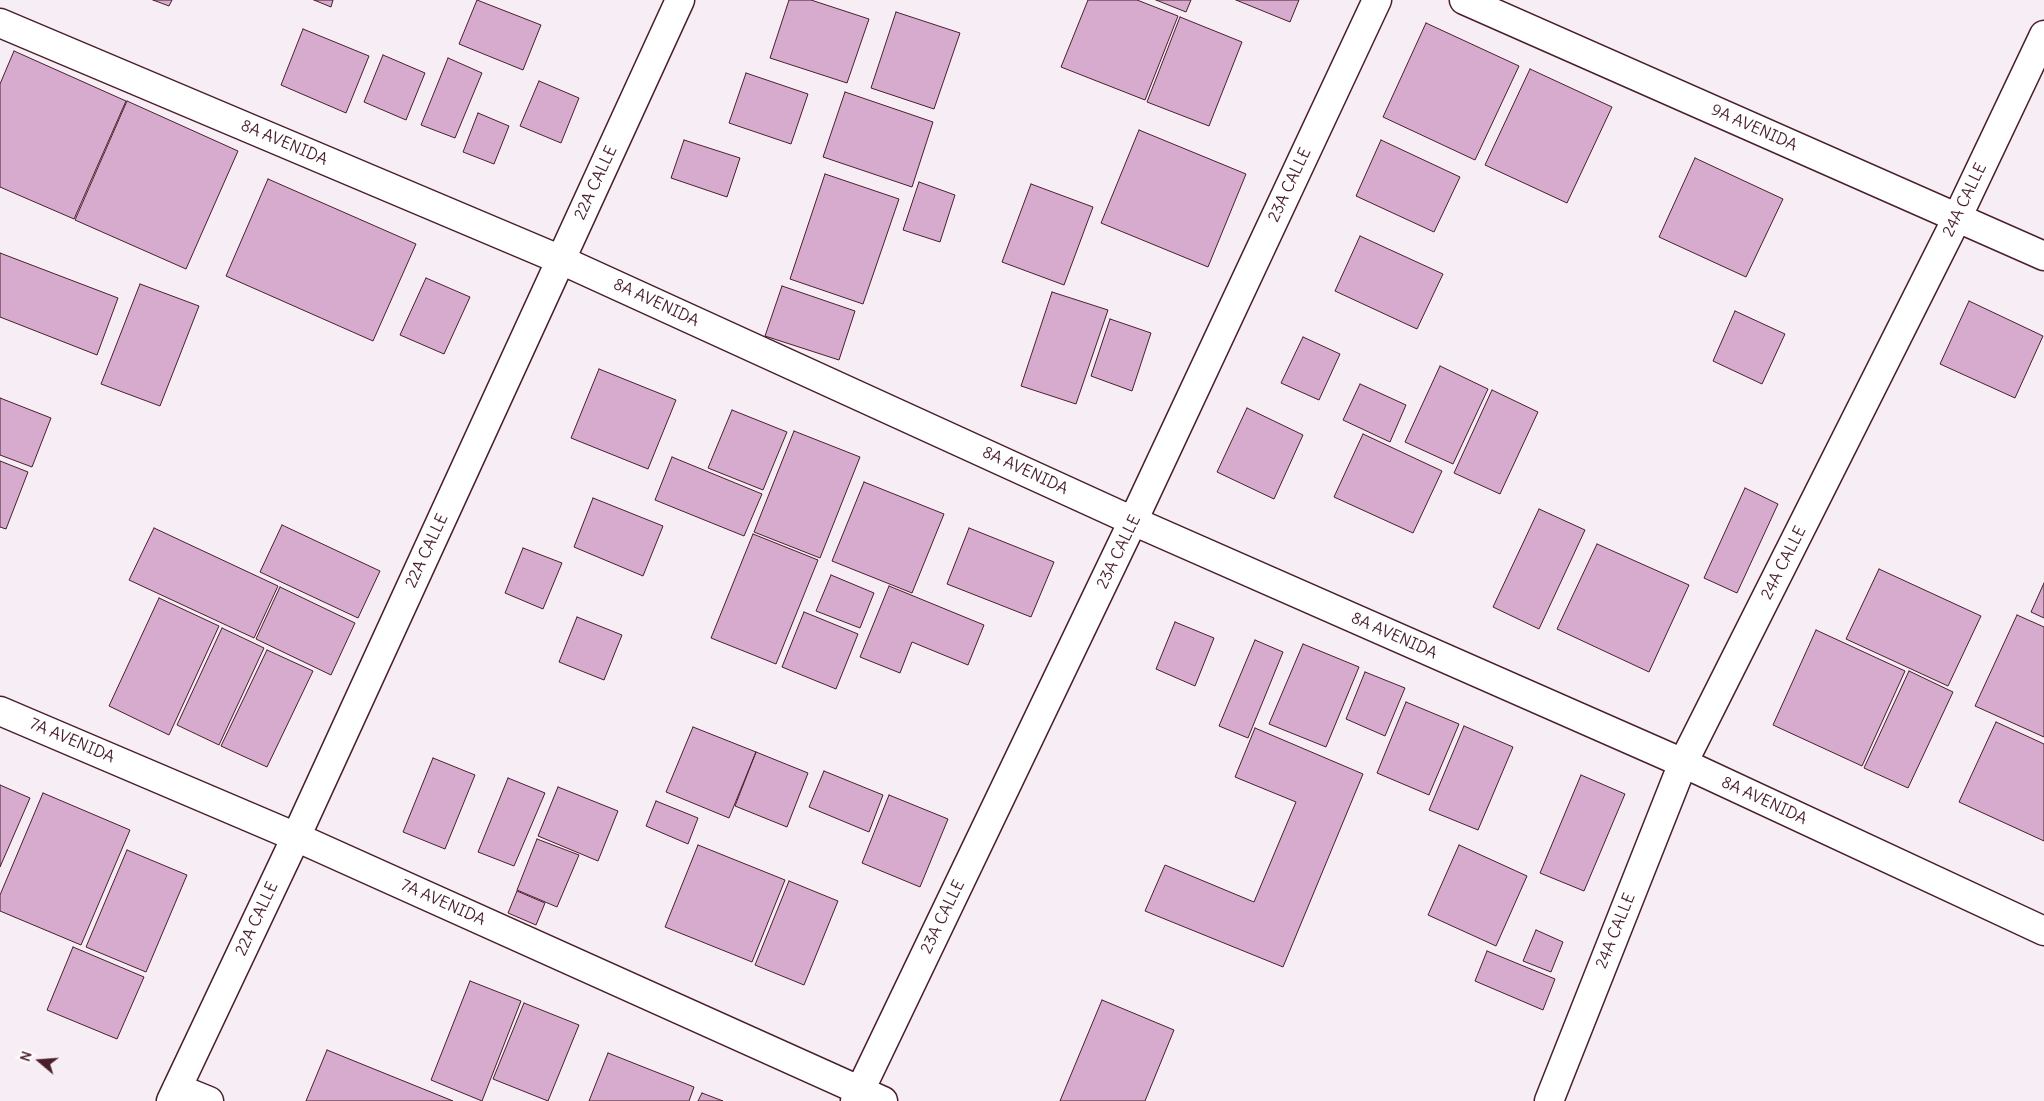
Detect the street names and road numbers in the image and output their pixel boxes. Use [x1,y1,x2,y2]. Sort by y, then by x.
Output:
street label: 9A AVENIDA [1708,100,1800,156]
street label: 8A AVENIDA [238,116,330,170]
street label: 22A CALLE [571,143,621,223]
street label: 23A CALLE [1264,145,1316,225]
street label: 24A CALLE [1939,160,1991,240]
street label: 8A AVENIDA [610,275,702,331]
street label: 8A AVENIDA [979,443,1071,499]
street label: 22A CALLE [402,511,452,591]
street label: 23A CALLE [1093,512,1145,592]
street label: 24A CALLE [1757,523,1811,603]
street label: 8A AVENIDA [1348,608,1440,664]
street label: 7A AVENIDA [27,715,117,767]
street label: 8A AVENIDA [1718,773,1810,829]
street label: 7A AVENIDA [398,876,488,930]
street label: 23A CALLE [917,877,969,957]
street label: 22A CALLE [232,879,282,959]
street label: 24A CALLE [1592,891,1640,971]

